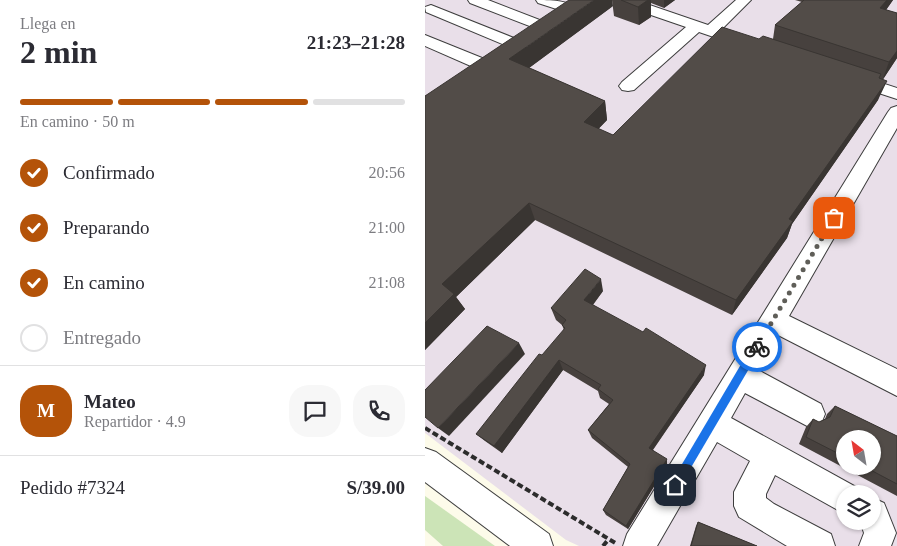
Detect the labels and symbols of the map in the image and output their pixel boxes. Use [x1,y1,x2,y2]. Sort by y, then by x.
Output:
pin [813,197,855,239]
courier [732,322,782,372]
north arrow [836,430,881,475]
pin [654,464,696,506]

